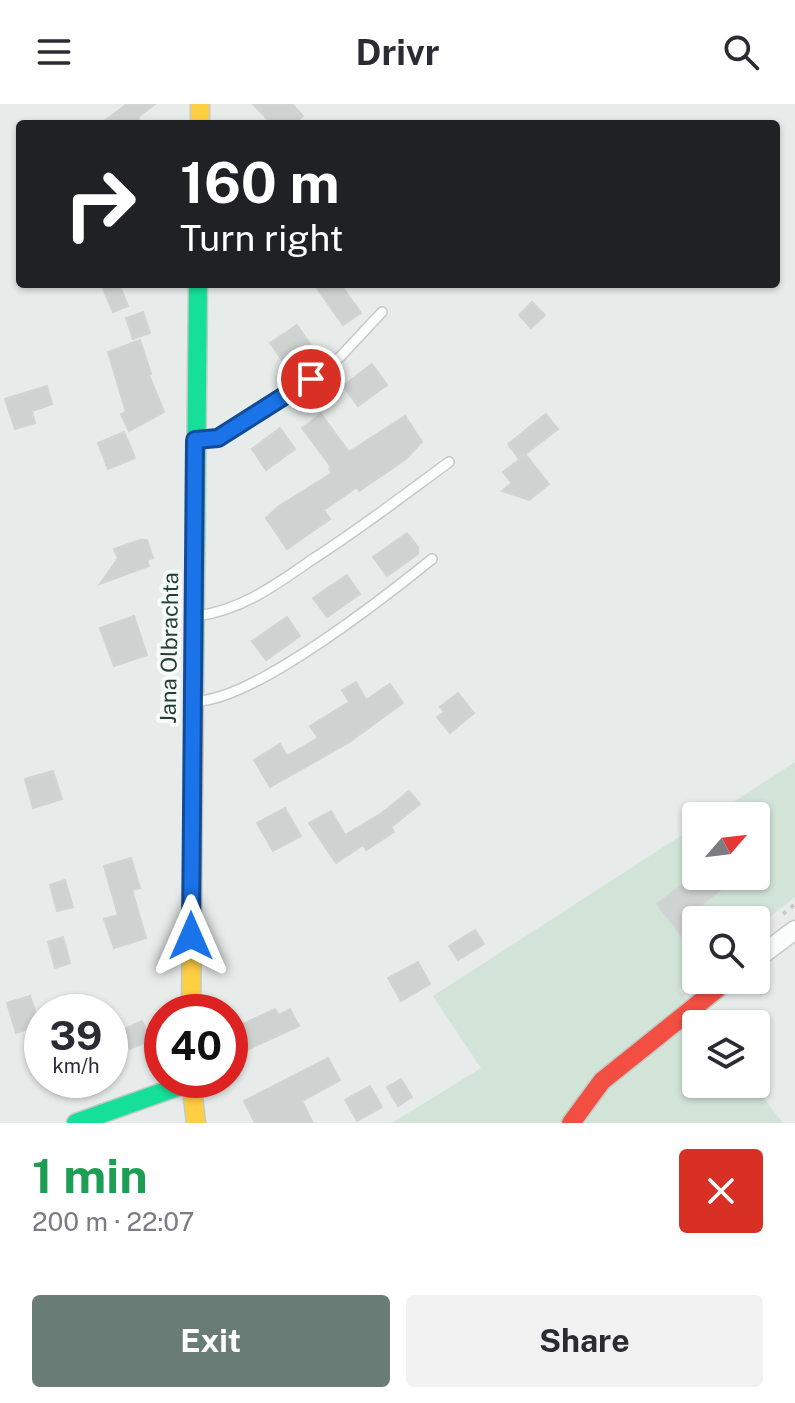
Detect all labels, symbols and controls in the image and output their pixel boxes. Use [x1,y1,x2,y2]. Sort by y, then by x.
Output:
icon: menu [32,30,76,74]
icon: search [719,30,763,74]
text: Drivr [356,31,439,73]
text: 160 m [180,150,340,216]
icon: right [48,152,152,256]
text: Turn right [180,217,343,259]
pin [277,345,345,413]
icon: arrive [289,357,333,401]
street label: Jana Olbrachta [155,572,183,724]
north arrow [682,802,770,890]
map controls [682,802,770,1098]
position arrow [149,894,233,978]
button: search [682,906,770,994]
speed limit sign: 40 [144,994,248,1098]
button: layers [682,1010,770,1098]
text: 39 [50,1012,102,1059]
text: km/h [52,1054,100,1078]
text: 1 min [32,1147,148,1204]
button: close [679,1149,763,1233]
text: 200 m · 22:07 [32,1206,194,1237]
button: Exit [32,1295,390,1387]
button: Share [406,1295,763,1387]

